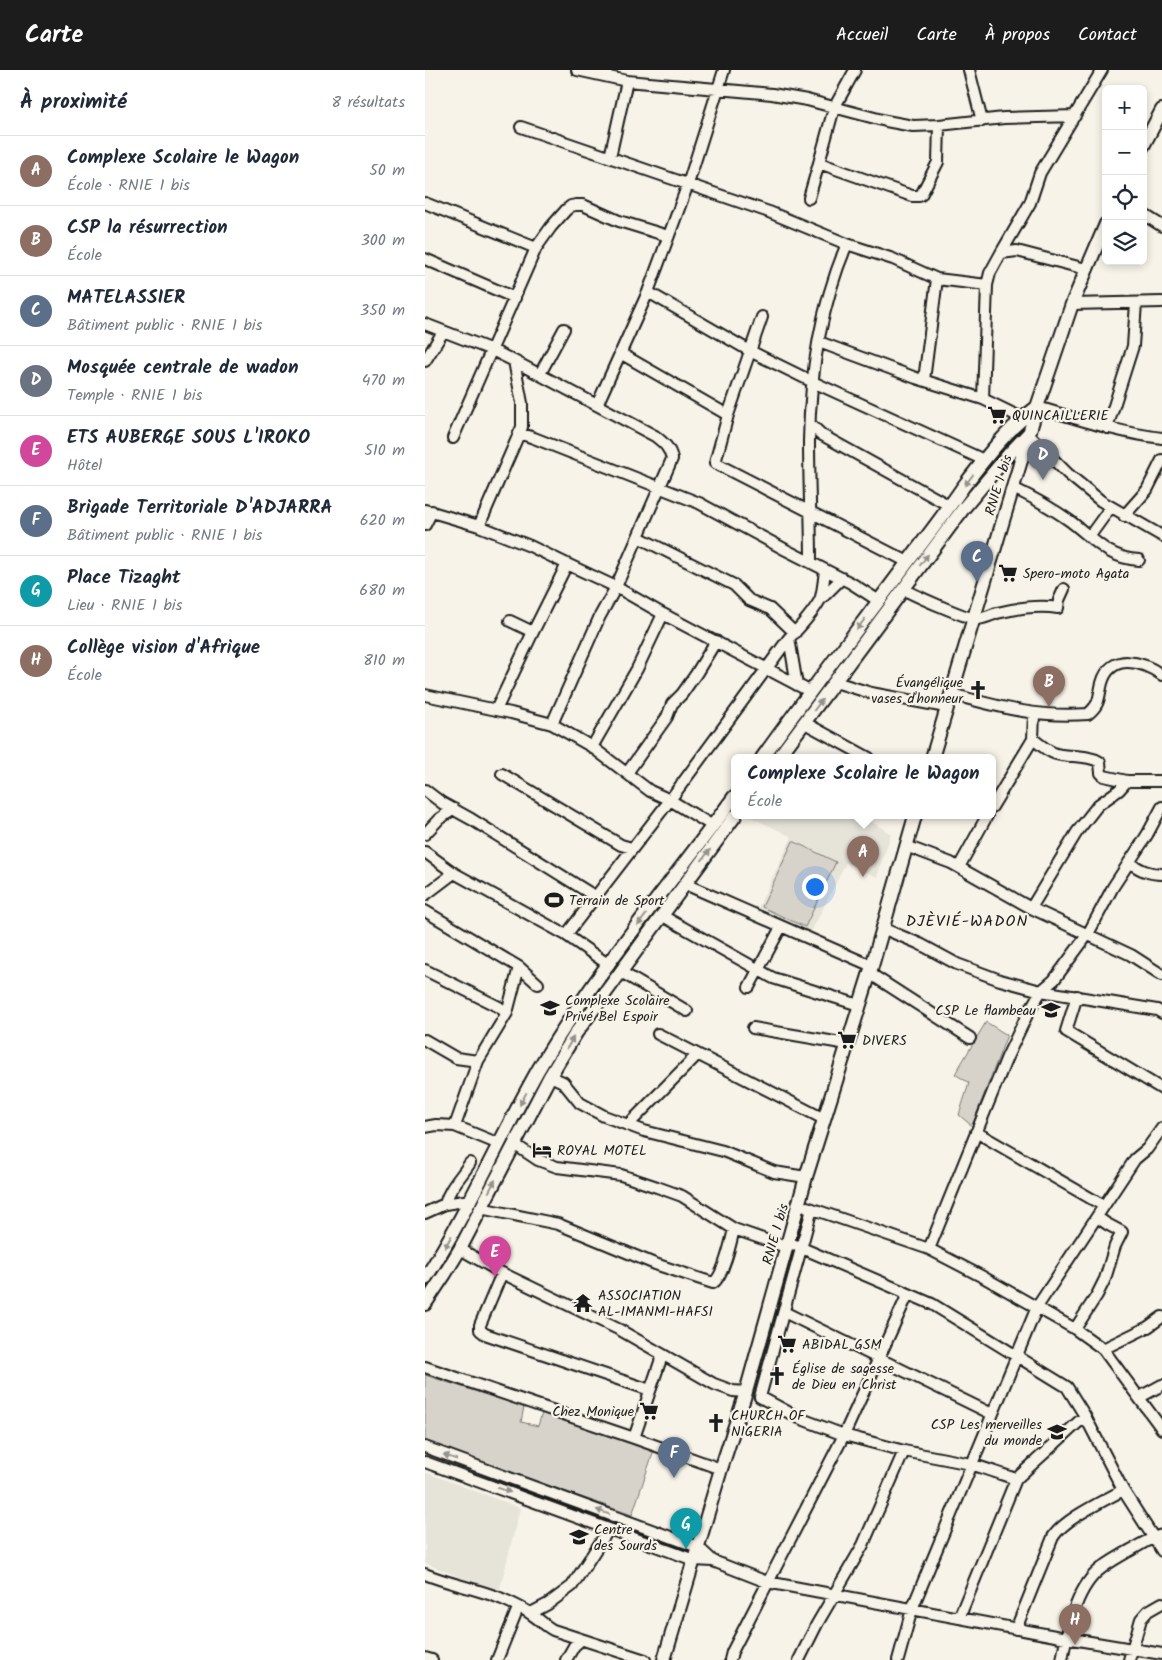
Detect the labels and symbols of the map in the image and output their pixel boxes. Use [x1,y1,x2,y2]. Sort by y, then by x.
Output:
supermarket icon: QUINCAILLERIE [986,404,1008,426]
place label: QUINCAILLERIE [1012,405,1109,427]
pin: D [1027,439,1059,480]
street label: RNIE 1 bis [979,452,1019,518]
one-way arrow [963,473,974,486]
pin: C [961,541,993,582]
one-way arrow [919,554,930,567]
supermarket icon: Spero-moto Agata [997,562,1019,584]
place label: Spero-moto Agata [1023,563,1129,585]
one-way arrow [856,617,866,631]
pin: B [1033,666,1065,707]
place label: Évangélique vases d'honneur [871,672,964,710]
church icon: Évangélique vases d'honneur [967,679,989,701]
one-way arrow [813,698,823,712]
pin: A [847,836,879,877]
one-way arrow [701,849,712,862]
your location [802,874,828,900]
sports icon: Terrain de Sport [543,889,565,911]
place label: Terrain de Sport [569,890,665,912]
district label: DJÈVIÉ-WADON [906,909,1028,934]
one-way arrow [637,913,647,927]
place label: Complexe Scolaire Privé Bel Espoir [565,990,670,1028]
school or university icon: Complexe Scolaire Privé Bel Espoir [539,997,561,1019]
school or university icon: CSP Le flambeau [1040,999,1062,1021]
place label: CSP Le flambeau [935,1000,1036,1022]
supermarket icon: DIVERS [836,1029,858,1051]
place label: DIVERS [862,1030,907,1052]
one-way arrow [566,1036,574,1051]
one-way arrow [519,1091,527,1106]
hotel icon: ROYAL MOTEL [531,1139,553,1161]
place label: ROYAL MOTEL [557,1140,647,1162]
one-way arrow [488,1178,496,1193]
street label: RNIE 1 bis [757,1201,795,1267]
one-way arrow [444,1235,452,1250]
pin: E [479,1236,511,1277]
place label: ASSOCIATION AL-IMANMI-HAFSI [598,1285,713,1323]
temple icon: ASSOCIATION AL-IMANMI-HAFSI [572,1292,594,1314]
supermarket icon: ABIDAL GSM [776,1333,798,1355]
place label: ABIDAL GSM [802,1334,882,1356]
place label: Église de sagesse de Dieu en Christ [792,1358,897,1396]
church icon: Église de sagesse de Dieu en Christ [766,1365,788,1387]
supermarket icon: Chez Monique [638,1400,660,1422]
place label: Chez Monique [552,1401,635,1423]
place label: CHURCH OF NIGERIA [731,1405,806,1443]
church icon: CHURCH OF NIGERIA [705,1412,727,1434]
place label: CSP Les merveilles du monde [931,1414,1043,1452]
school or university icon: CSP Les merveilles du monde [1046,1421,1068,1443]
pin: F [658,1437,690,1478]
one-way arrow [442,1453,457,1461]
one-way arrow [496,1487,511,1494]
one-way arrow [595,1508,610,1516]
pin: G [670,1508,702,1549]
place label: Centre des Sourds [594,1519,657,1557]
school or university icon: Centre des Sourds [568,1526,590,1548]
pin: H [1059,1604,1091,1645]

